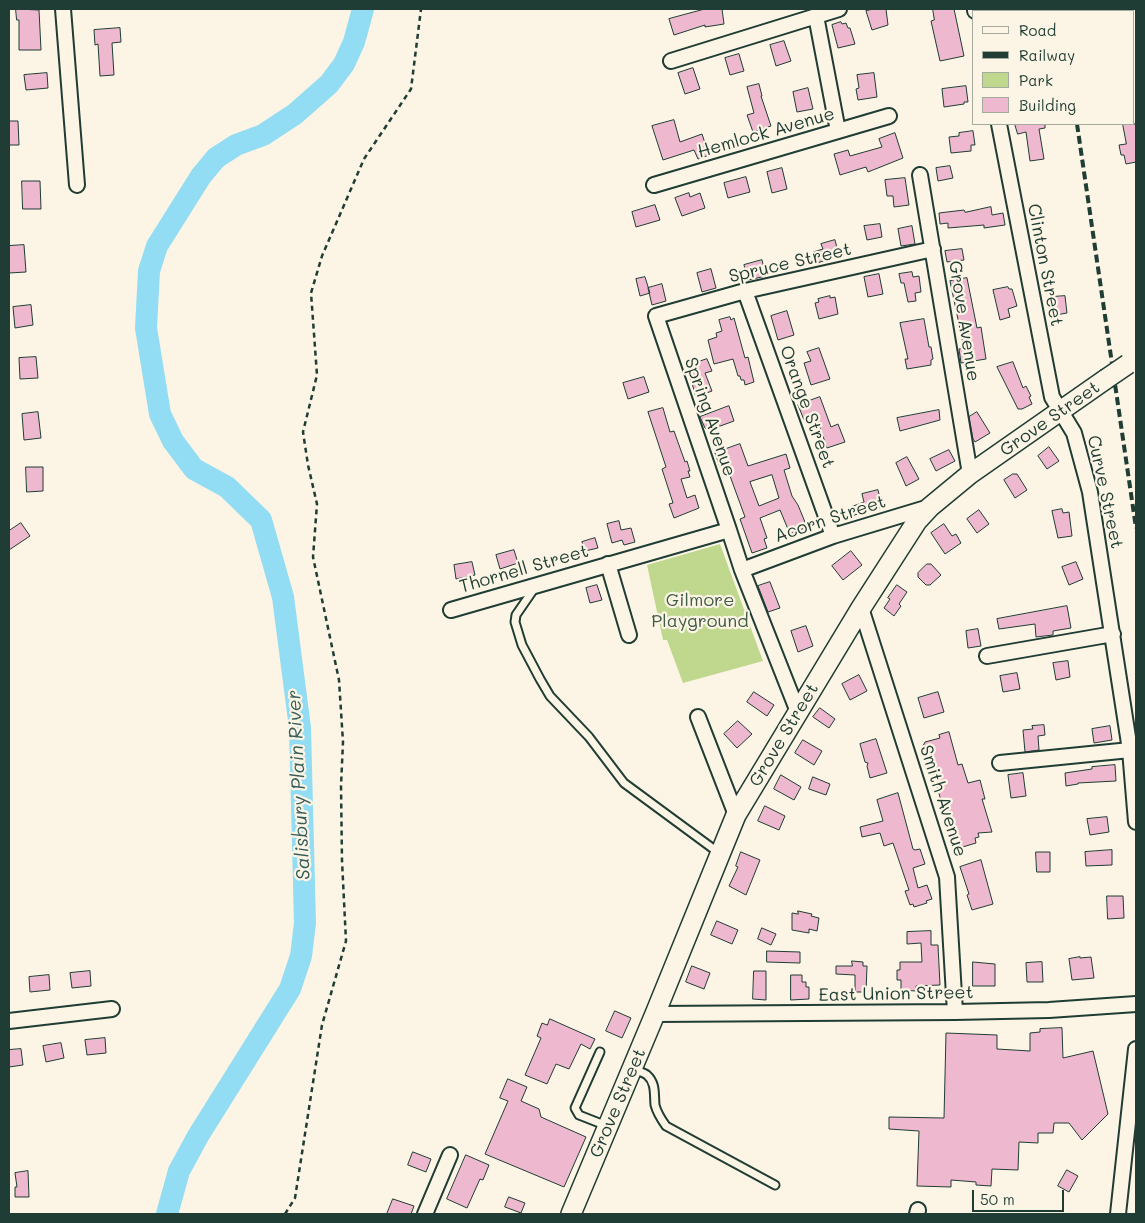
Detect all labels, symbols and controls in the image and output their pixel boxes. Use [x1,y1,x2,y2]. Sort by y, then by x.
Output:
legend [972,10,1135,125]
text: Road [1019,20,1056,40]
text: Railway [1019,45,1075,65]
text: Park [1019,70,1053,90]
text: Building [1019,95,1076,115]
street label: Hemlock Avenue [695,103,837,163]
street label: Clinton Street [1023,202,1067,328]
street label: Spruce Street [727,238,853,288]
street label: Grove Avenue [944,259,984,383]
street label: Orange Street [775,343,839,471]
street label: Spring Avenue [680,355,740,479]
street label: Grove Street [996,377,1104,461]
street label: Curve Street [1082,433,1128,551]
street label: Acorn Street [772,491,888,547]
street label: Thornell Street [457,540,591,598]
park label: Gilmore Playground [651,589,749,632]
street label: Grove Street [745,679,823,791]
water label: Salisbury Plain River [283,689,315,881]
street label: Smith Avenue [915,742,971,860]
street label: East Union Street [818,982,974,1006]
street label: Grove Street [585,1045,651,1161]
scale bar [975,1180,1068,1212]
text: 50 m [980,1189,1015,1209]

